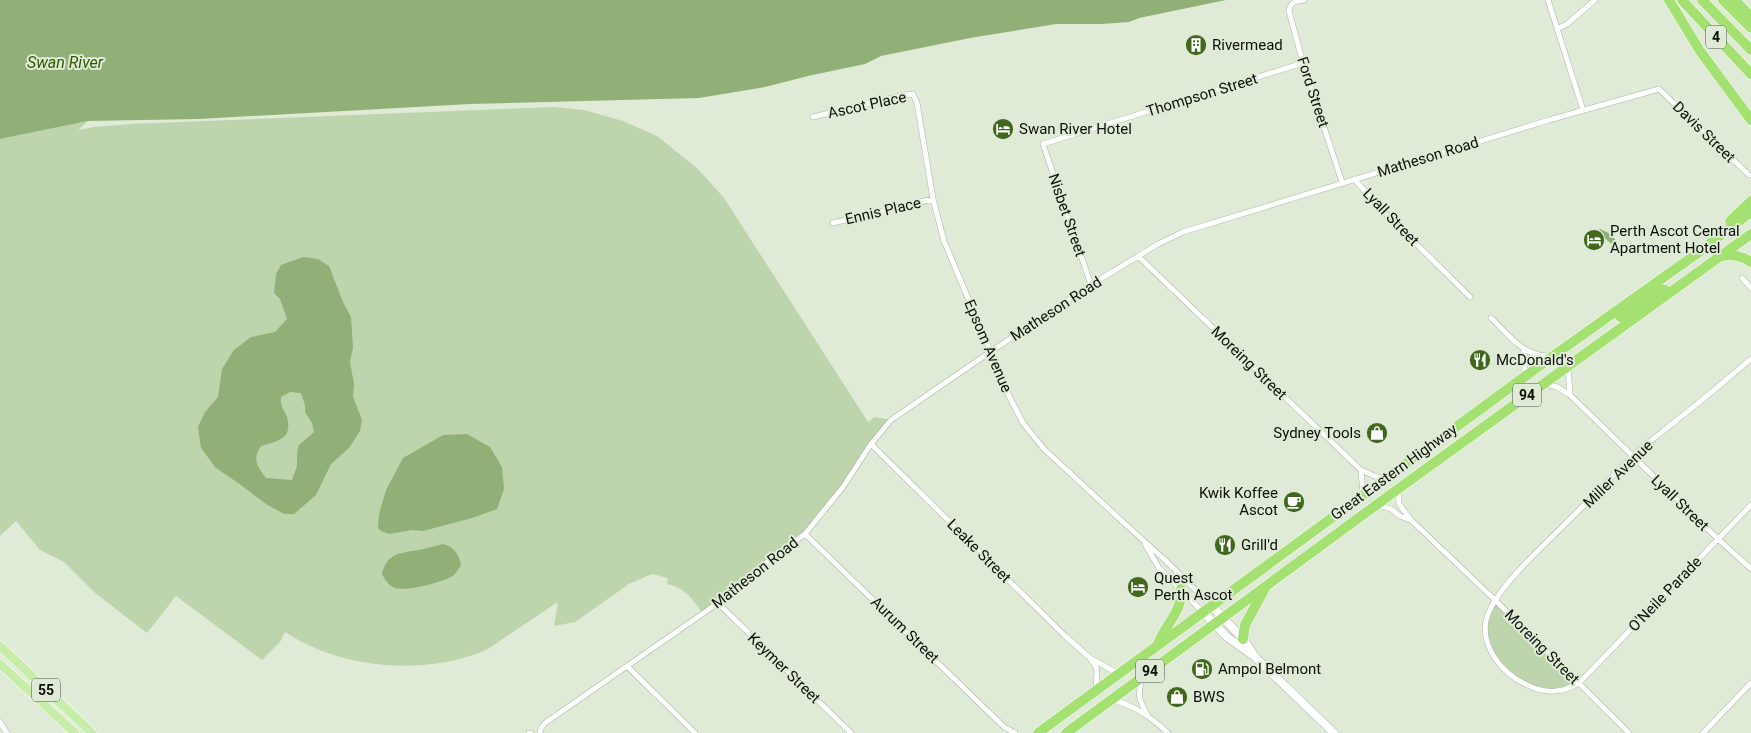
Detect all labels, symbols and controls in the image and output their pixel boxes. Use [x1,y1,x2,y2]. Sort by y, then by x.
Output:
road number: 4 [1706,26,1726,48]
building icon: Rivermead [1184,33,1208,57]
place label: Rivermead [1212,36,1283,54]
water label: Swan River [27,53,104,72]
street label: Ford Street [1293,54,1333,130]
street label: Thompson Street [1144,70,1260,120]
street label: Ascot Place [826,88,908,122]
street label: Davis Street [1669,98,1739,166]
hotel icon: Swan River Hotel [991,117,1015,141]
place label: Swan River Hotel [1019,120,1132,138]
street label: Matheson Road [1375,133,1481,181]
street label: Nisbet Street [1044,171,1090,259]
street label: Lyall Street [1359,185,1423,250]
street label: Ennis Place [843,194,923,228]
place label: Perth Ascot Central Apartment Hotel [1610,222,1740,257]
hotel icon: Perth Ascot Central Apartment Hotel [1582,228,1606,252]
street label: Matheson Road [1007,273,1105,345]
street label: Epsom Avenue [960,297,1016,395]
street label: Moreing Street [1207,322,1291,404]
restaurant icon: McDonald's [1468,348,1492,372]
place label: McDonald's [1496,351,1574,369]
road number: 94 [1513,384,1541,406]
street label: Great Eastern Highway [1327,420,1461,524]
shop icon: Sydney Tools [1365,421,1389,445]
place label: Sydney Tools [1273,424,1361,442]
street label: Miller Avenue [1579,436,1657,512]
street label: Lyall Street [1648,471,1713,535]
place label: Kwik Koffee Ascot [1199,484,1278,519]
cafe icon: Kwik Koffee Ascot [1282,490,1306,514]
street label: Leake Street [943,515,1015,587]
restaurant icon: Grill'd [1213,533,1237,557]
street label: Matheson Road [708,534,802,612]
place label: Grill'd [1241,536,1278,554]
street label: O'Neile Parade [1625,553,1705,635]
place label: Quest Perth Ascot [1154,569,1233,604]
hotel icon: Quest Perth Ascot [1126,575,1150,599]
street label: Aurum Street [867,593,943,667]
street label: Moreing Street [1501,606,1583,688]
street label: Keymer Street [744,629,824,707]
fuel station icon: Ampol Belmont [1190,657,1214,681]
road number: 94 [1136,659,1164,682]
place label: Ampol Belmont [1218,660,1321,678]
road number: 55 [32,678,60,702]
shop icon: BWS [1165,685,1189,709]
place label: BWS [1193,688,1225,706]

